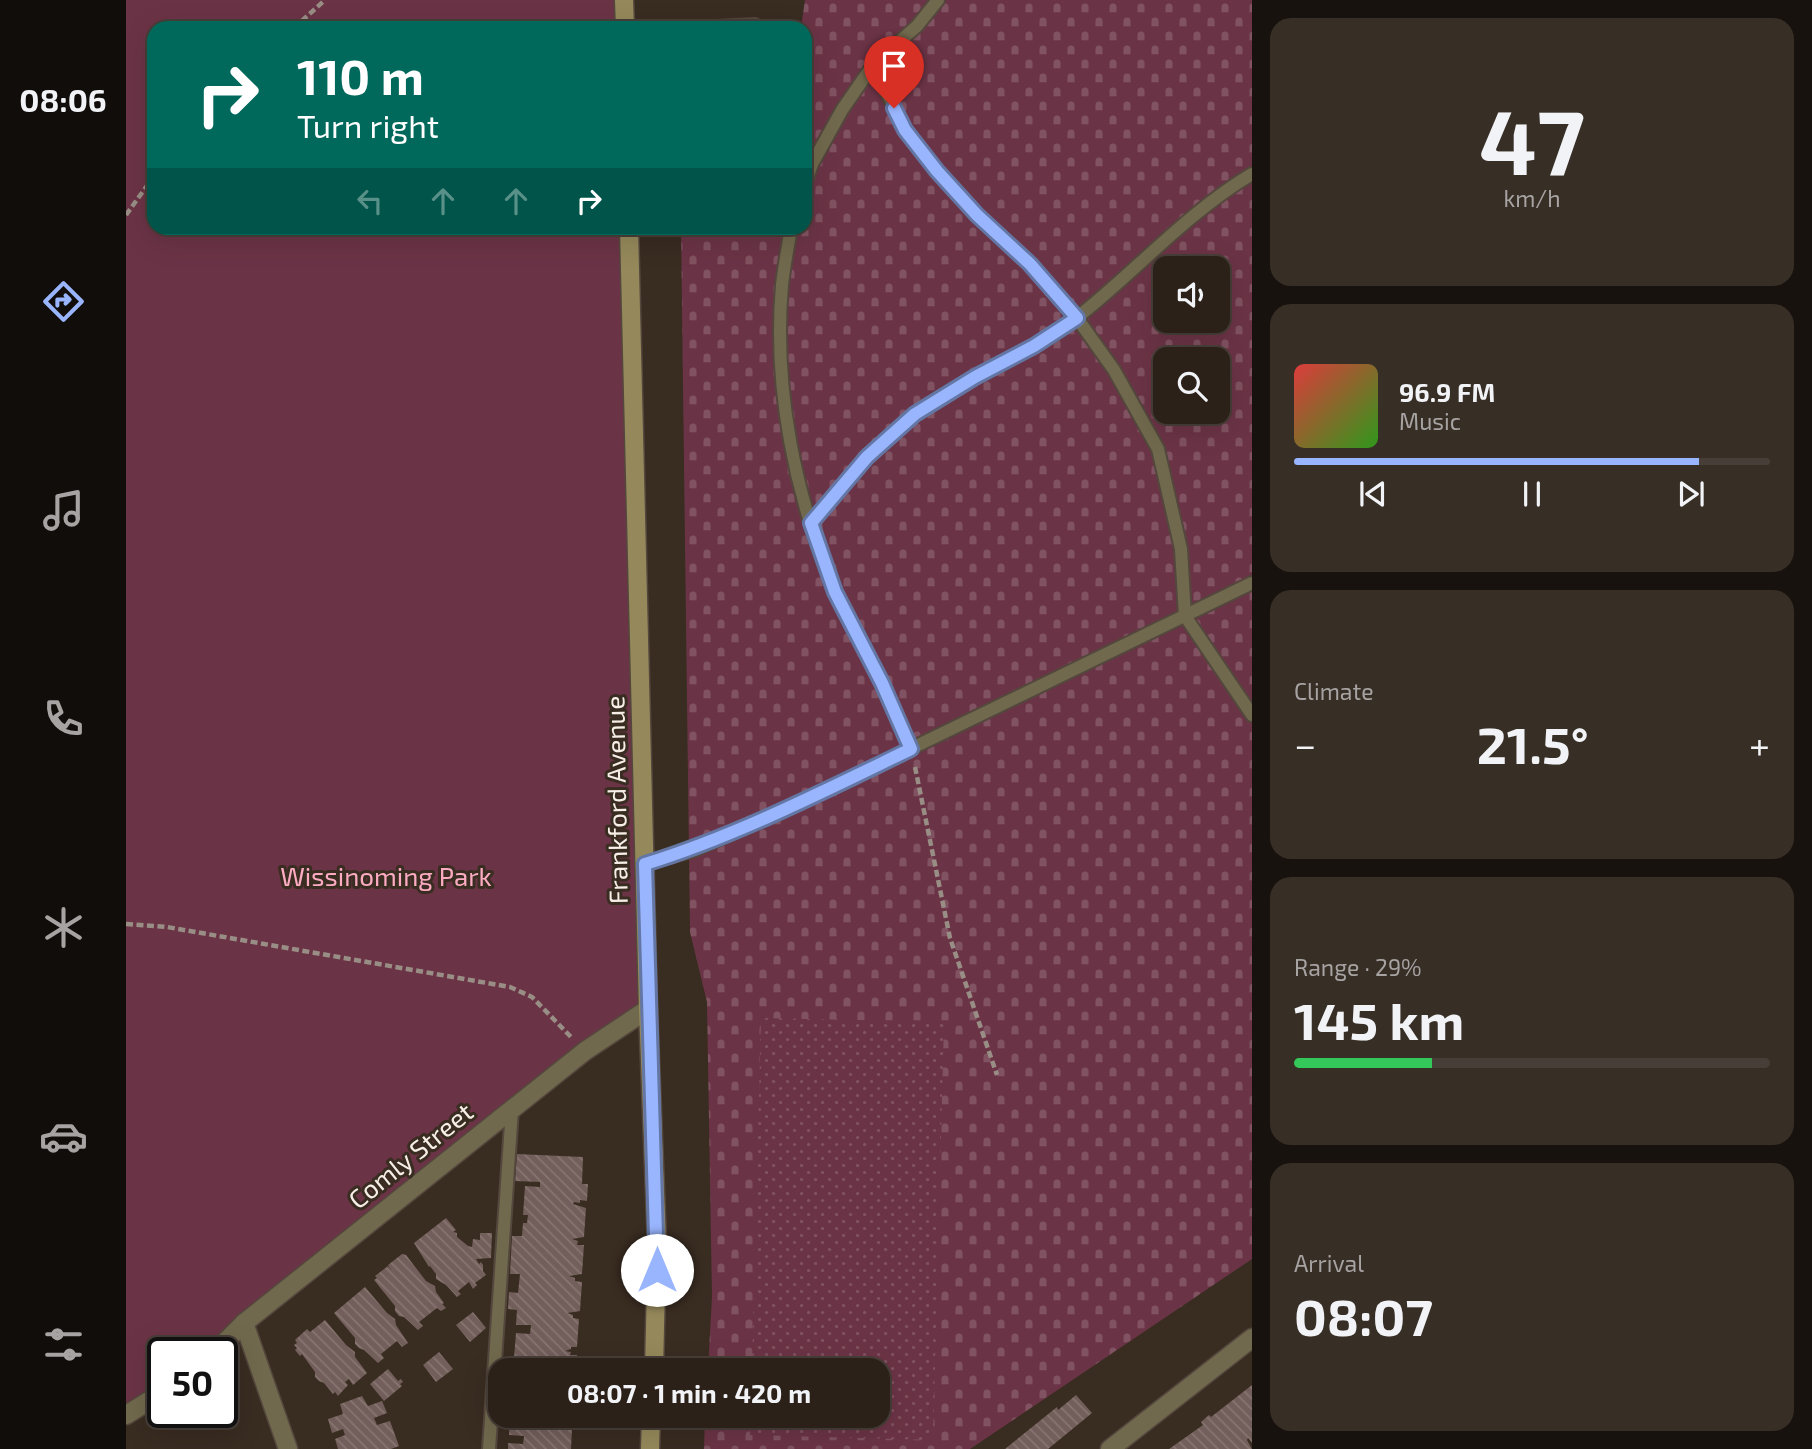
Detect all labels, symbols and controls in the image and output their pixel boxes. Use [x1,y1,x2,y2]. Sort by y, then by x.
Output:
pin [864,36,924,108]
text: 110 m [297,46,424,105]
icon: arrive [875,47,913,85]
icon: right [182,49,273,140]
text: 08:06 [19,80,107,118]
text: 47 [1479,84,1585,193]
text: Turn right [297,106,439,144]
icon: left [351,182,389,220]
icon: ahead [424,182,462,220]
icon: ahead [497,182,535,220]
icon: right [570,182,608,220]
text: km/h [1503,184,1561,212]
map controls [1153,256,1230,424]
button: sound [1153,256,1230,333]
icon: directions [39,277,88,326]
button: search [1153,347,1230,424]
text: 96.9 FM [1399,376,1495,407]
text: Music [1399,407,1461,435]
icon: previous [1354,475,1392,513]
icon: pause [1513,475,1551,513]
icon: next [1672,475,1710,513]
icon: music [39,486,88,535]
text: Climate [1294,677,1374,705]
icon: phone [39,694,88,743]
street label: Frankford Avenue [598,696,633,904]
text: 21.5° [1477,712,1589,774]
text: − [1294,721,1316,767]
text: + [1749,721,1770,767]
park label: Wissinoming Park [280,860,492,891]
icon: climate [39,903,88,952]
text: Range · 29% [1294,953,1422,981]
text: 145 km [1294,988,1464,1050]
street label: Comly Street [342,1095,478,1214]
icon: car [39,1112,88,1161]
position arrow [620,1233,694,1307]
text: Arrival [1294,1249,1364,1277]
text: 08:07 [1294,1284,1433,1346]
icon: filters [39,1320,88,1369]
speed limit sign: 50 [147,1337,238,1428]
text: 08:07 · 1 min · 420 m [567,1377,811,1408]

